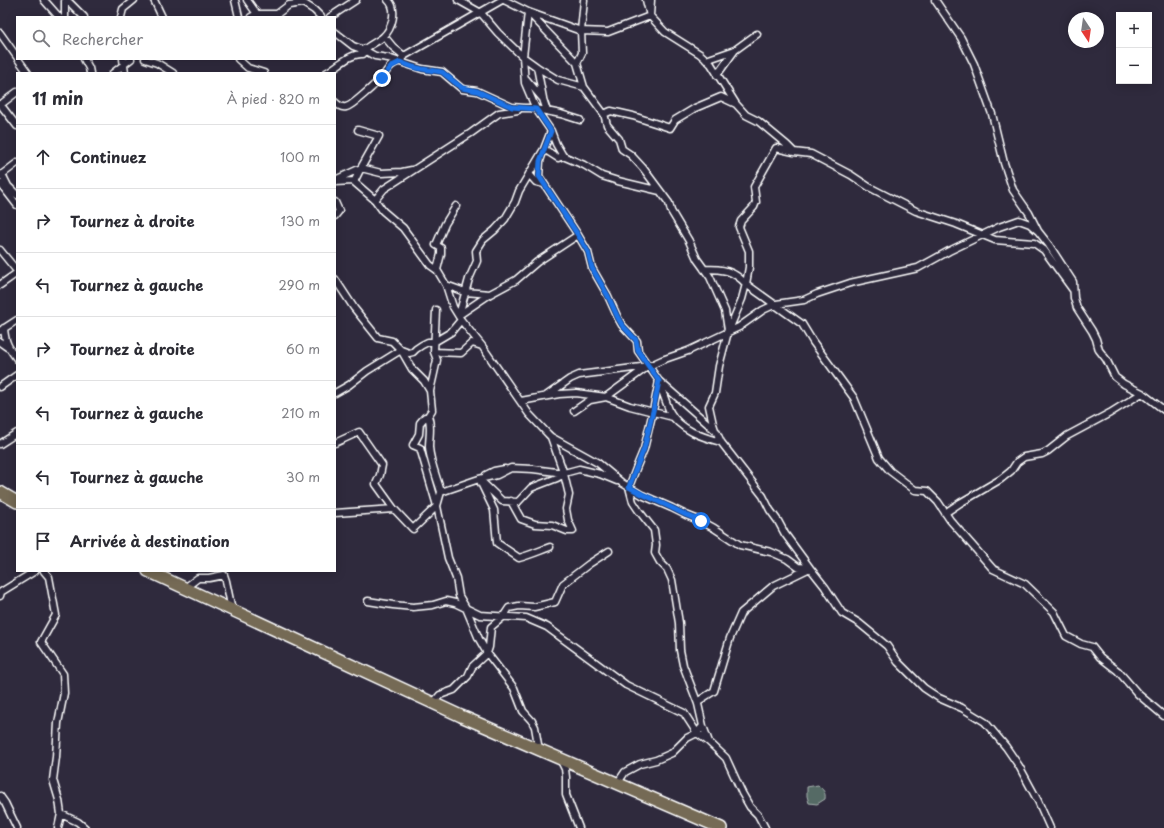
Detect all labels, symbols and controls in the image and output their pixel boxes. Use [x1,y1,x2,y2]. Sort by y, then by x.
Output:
north arrow [1068,12,1104,48]
map controls [1116,12,1152,84]
button: + [1116,12,1152,48]
search box [16,16,336,60]
icon: search [30,27,52,49]
text: Rechercher [62,27,143,50]
button: − [1116,48,1152,84]
route end [373,69,391,87]
text: 11 min [32,85,84,111]
text: À pied · 820 m [227,89,320,108]
text: Continuez [70,145,146,168]
icon: ahead [32,146,54,168]
text: 100 m [280,147,320,166]
text: Tournez à droite [70,209,195,232]
icon: right [32,210,54,232]
text: 130 m [281,211,320,230]
text: Tournez à gauche [70,273,204,296]
icon: left [32,274,54,296]
text: 290 m [279,275,320,294]
text: Tournez à droite [70,337,195,360]
icon: right [32,338,54,360]
text: 60 m [286,339,320,358]
text: Tournez à gauche [70,401,204,424]
icon: left [32,402,54,424]
text: 210 m [281,403,320,422]
text: Tournez à gauche [70,465,204,488]
icon: left [32,466,54,488]
text: 30 m [286,467,320,486]
route start [692,512,710,530]
text: Arrivée à destination [70,529,230,552]
icon: arrive [32,530,54,552]

